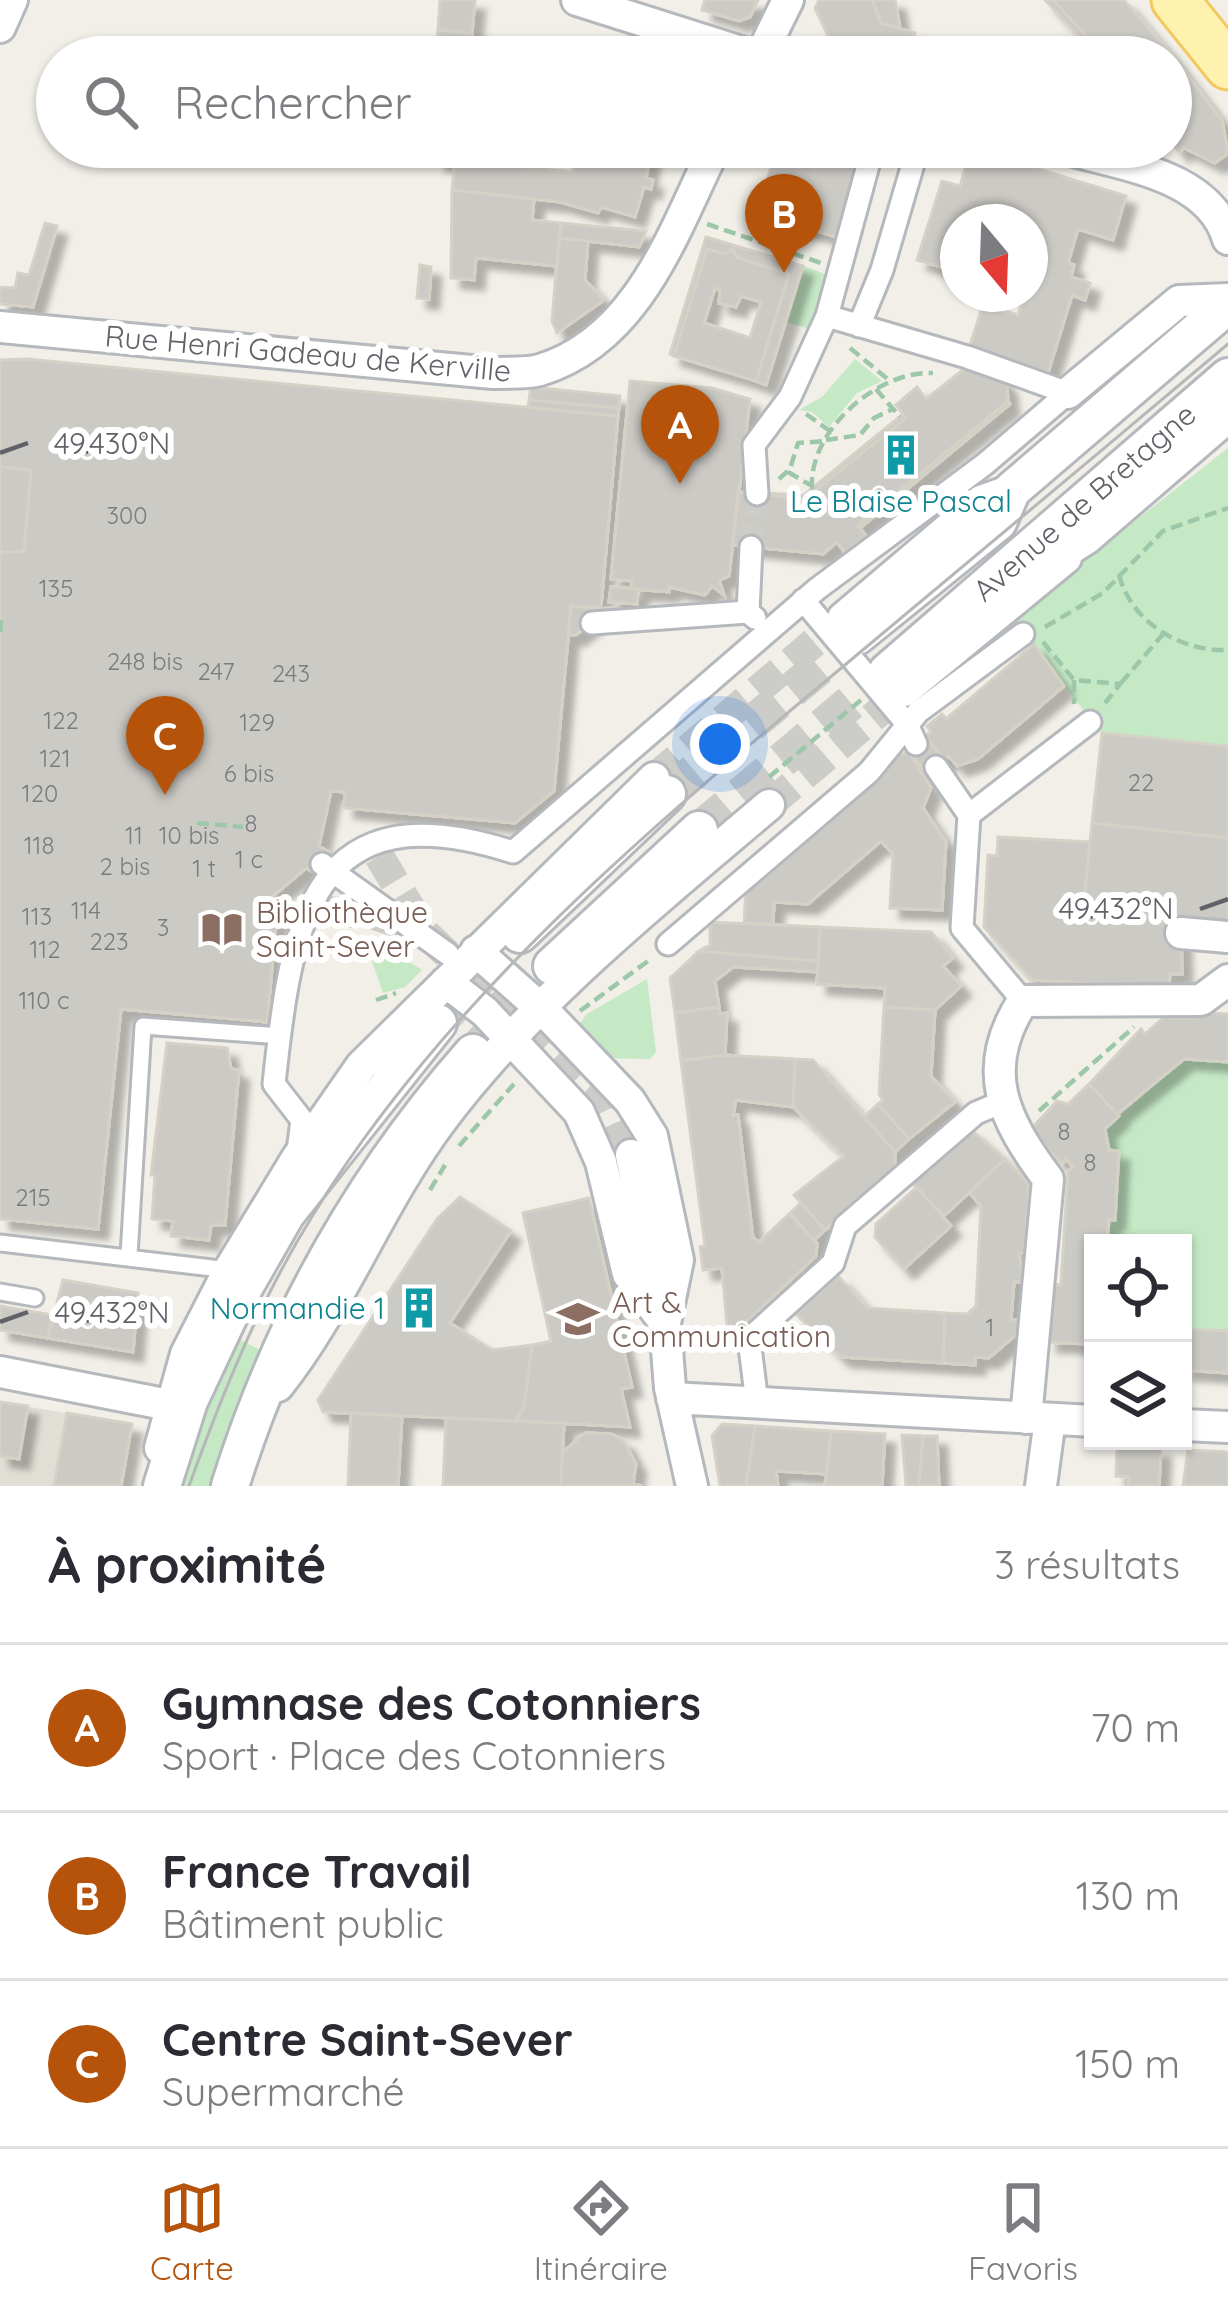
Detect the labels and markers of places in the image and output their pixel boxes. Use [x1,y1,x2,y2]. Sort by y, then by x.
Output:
pin: B [745,174,823,273]
pin: A [641,385,719,484]
building icon: Le Blaise Pascal [878,432,924,478]
place label: Le Blaise Pascal [790,482,1012,520]
pin: C [126,696,204,795]
place label: Bibliothèque Saint-Sever [256,893,428,965]
library icon: Bibliothèque Saint-Sever [199,906,245,952]
place label: Art & Communication [612,1283,831,1355]
building icon: Normandie 1 [396,1285,442,1331]
place label: Normandie 1 [210,1289,385,1327]
school or university icon: Art & Communication [555,1296,601,1342]

